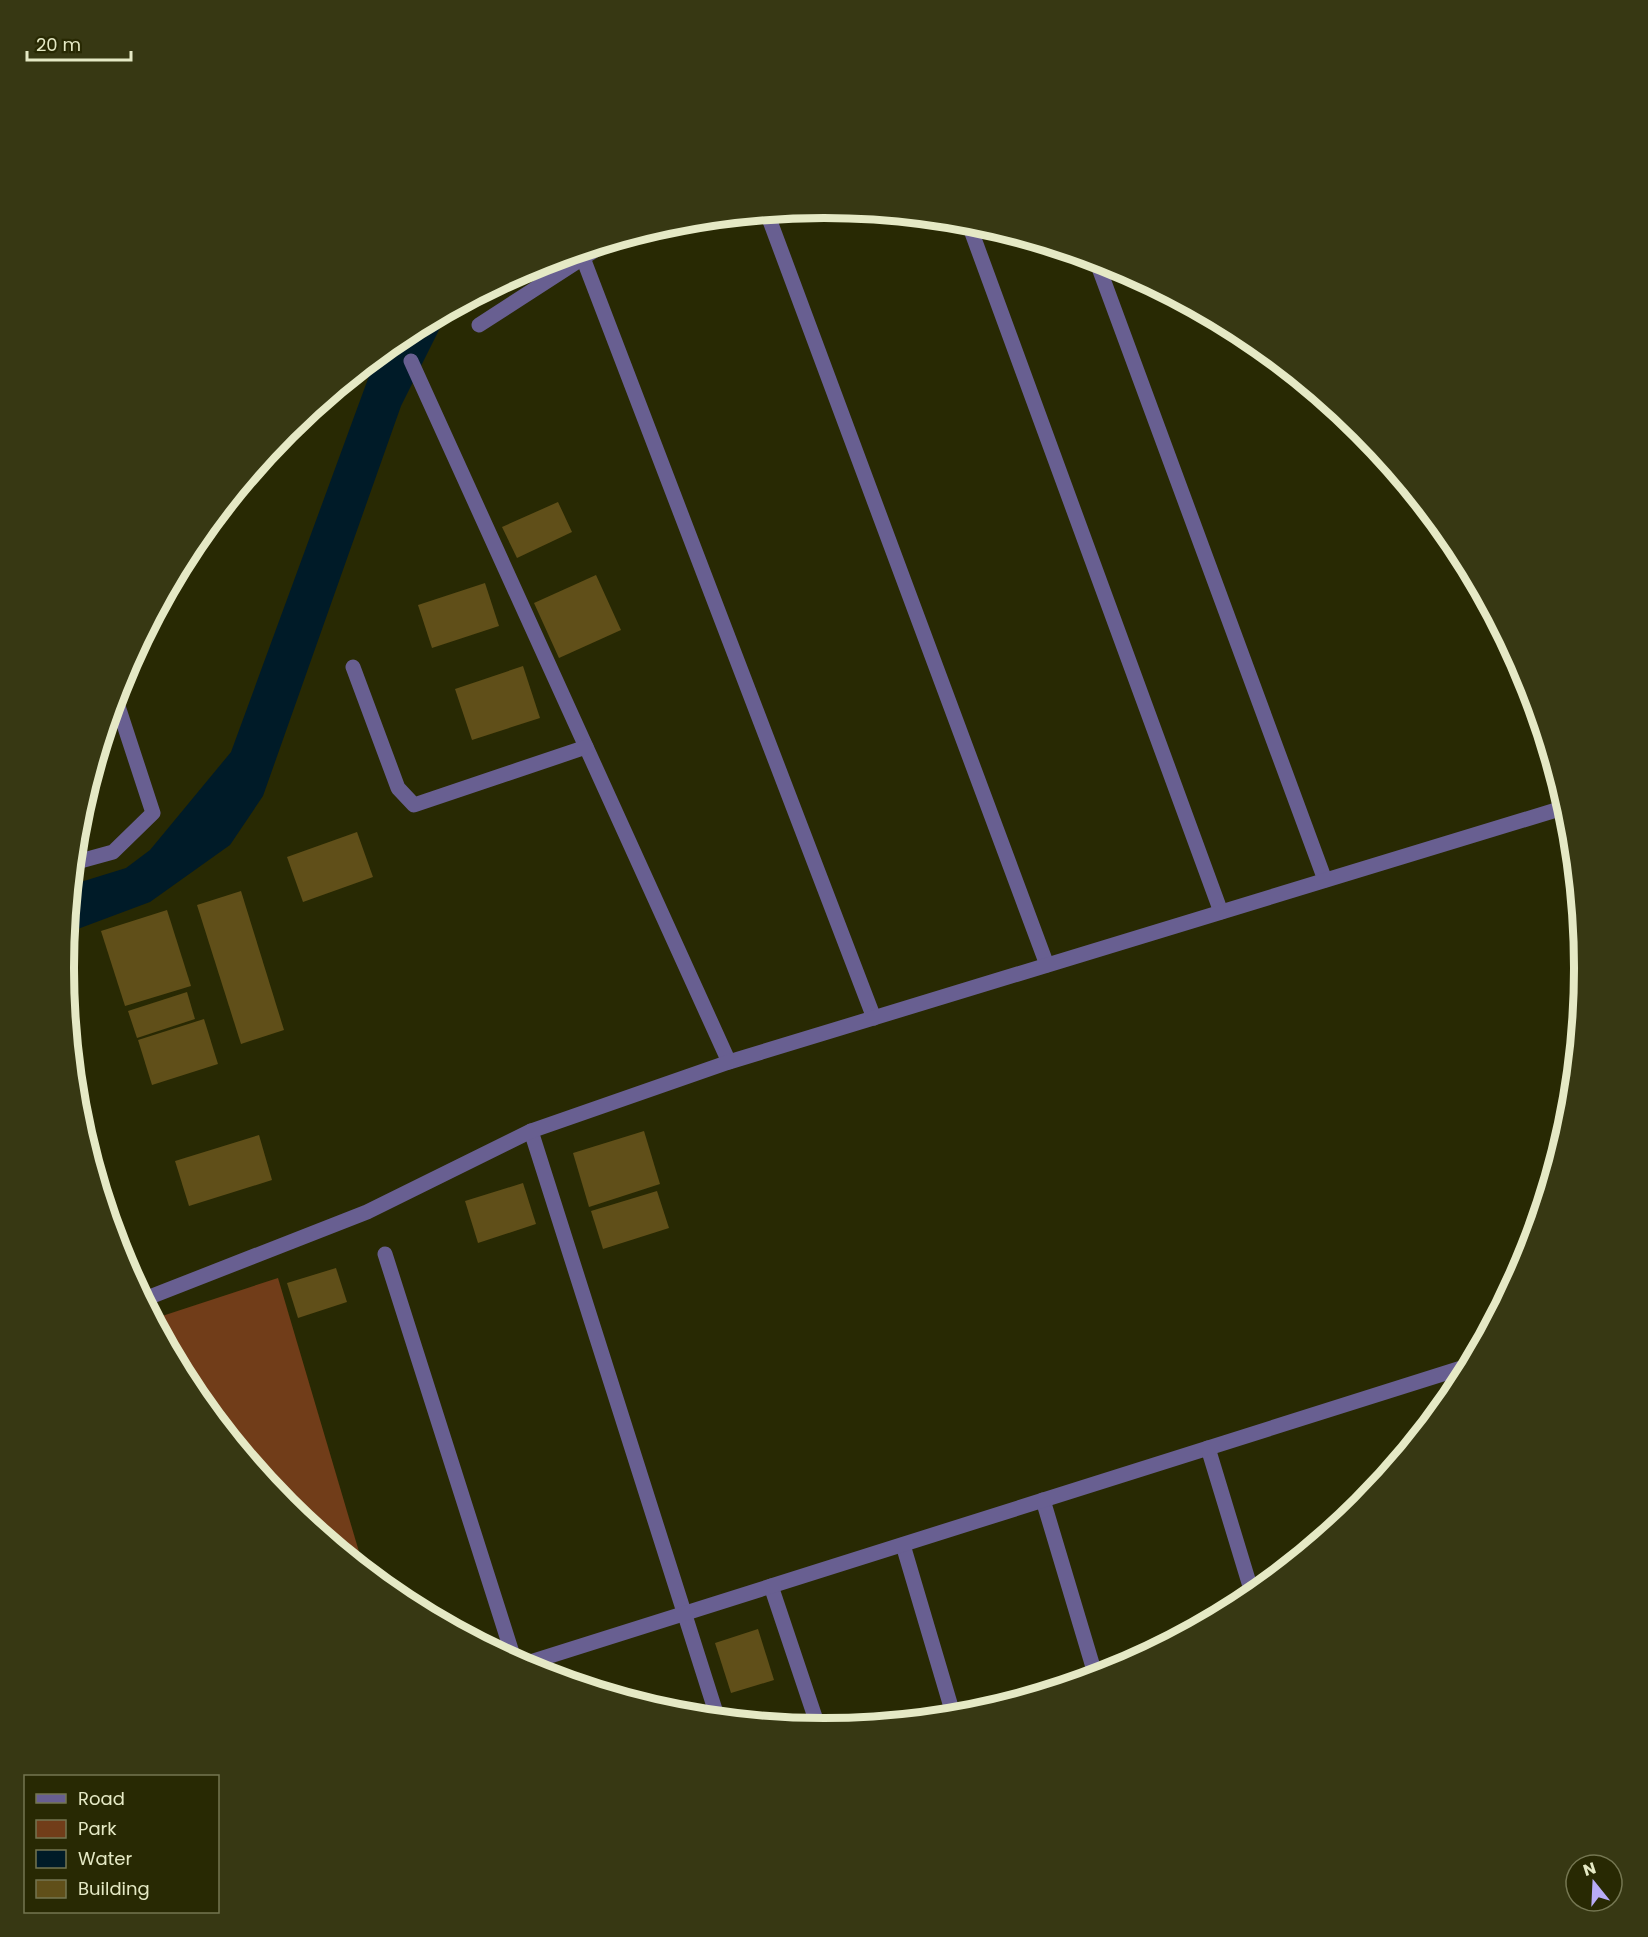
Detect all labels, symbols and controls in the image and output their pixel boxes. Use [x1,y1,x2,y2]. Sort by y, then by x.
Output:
scale bar [27,24,130,62]
text: 20 m [36,32,81,57]
legend [24,1775,219,1913]
text: Road [78,1786,125,1811]
text: Park [78,1816,117,1841]
text: Water [78,1846,132,1871]
north arrow [1564,1853,1624,1913]
text: N [1580,1856,1599,1882]
text: Building [78,1876,150,1901]

